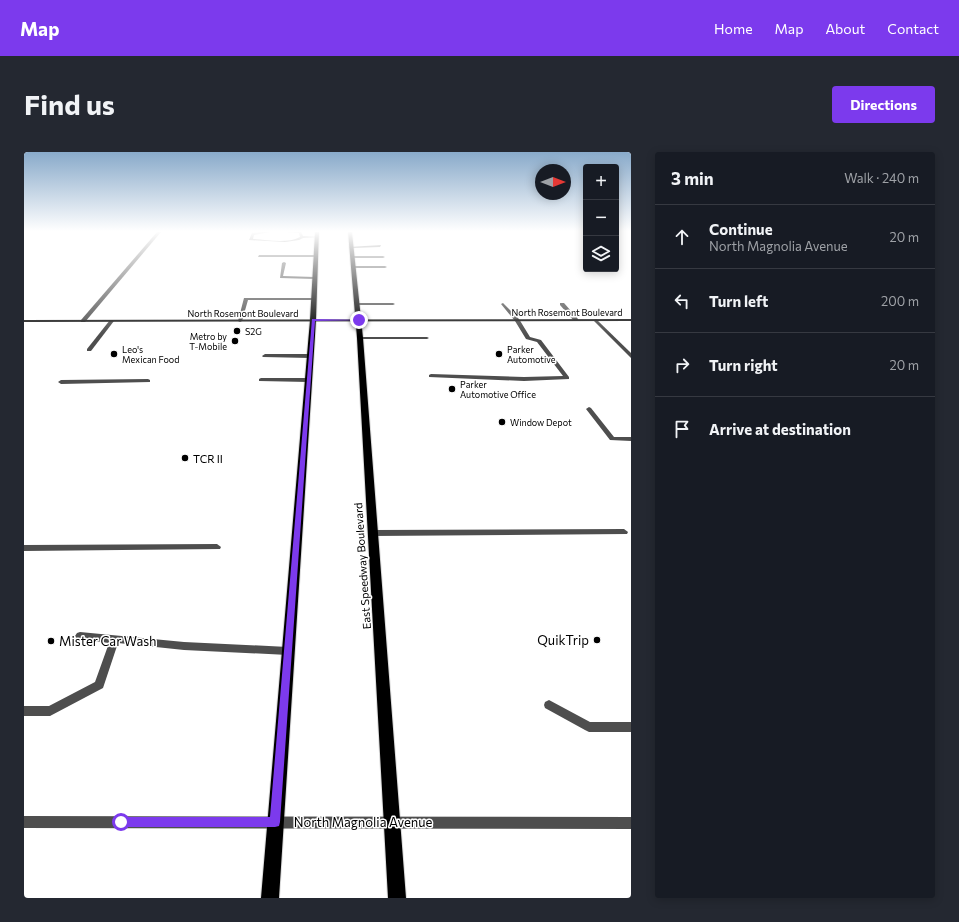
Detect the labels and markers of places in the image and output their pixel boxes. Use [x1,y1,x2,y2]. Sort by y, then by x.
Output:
marker: S2G [232,326,242,336]
place label: S2G [245,326,262,337]
place label: Metro by T-Mobile [189,331,227,352]
marker: Metro by T-Mobile [230,336,240,346]
place label: Leo's Mexican Food [122,344,179,365]
place label: Parker Automotive [507,344,556,365]
marker: Leo's Mexican Food [109,349,119,359]
marker: Parker Automotive [494,349,504,359]
place label: Parker Automotive Office [460,379,536,400]
marker: Parker Automotive Office [447,384,457,394]
marker: Window Depot [497,417,507,427]
place label: Window Depot [510,417,572,428]
place label: TCR II [193,452,223,465]
marker: TCR II [180,453,190,463]
place label: QuikTrip [537,632,589,648]
place label: Mister Car Wash [59,633,157,649]
marker: QuikTrip [592,635,602,645]
marker: Mister Car Wash [46,636,56,646]

